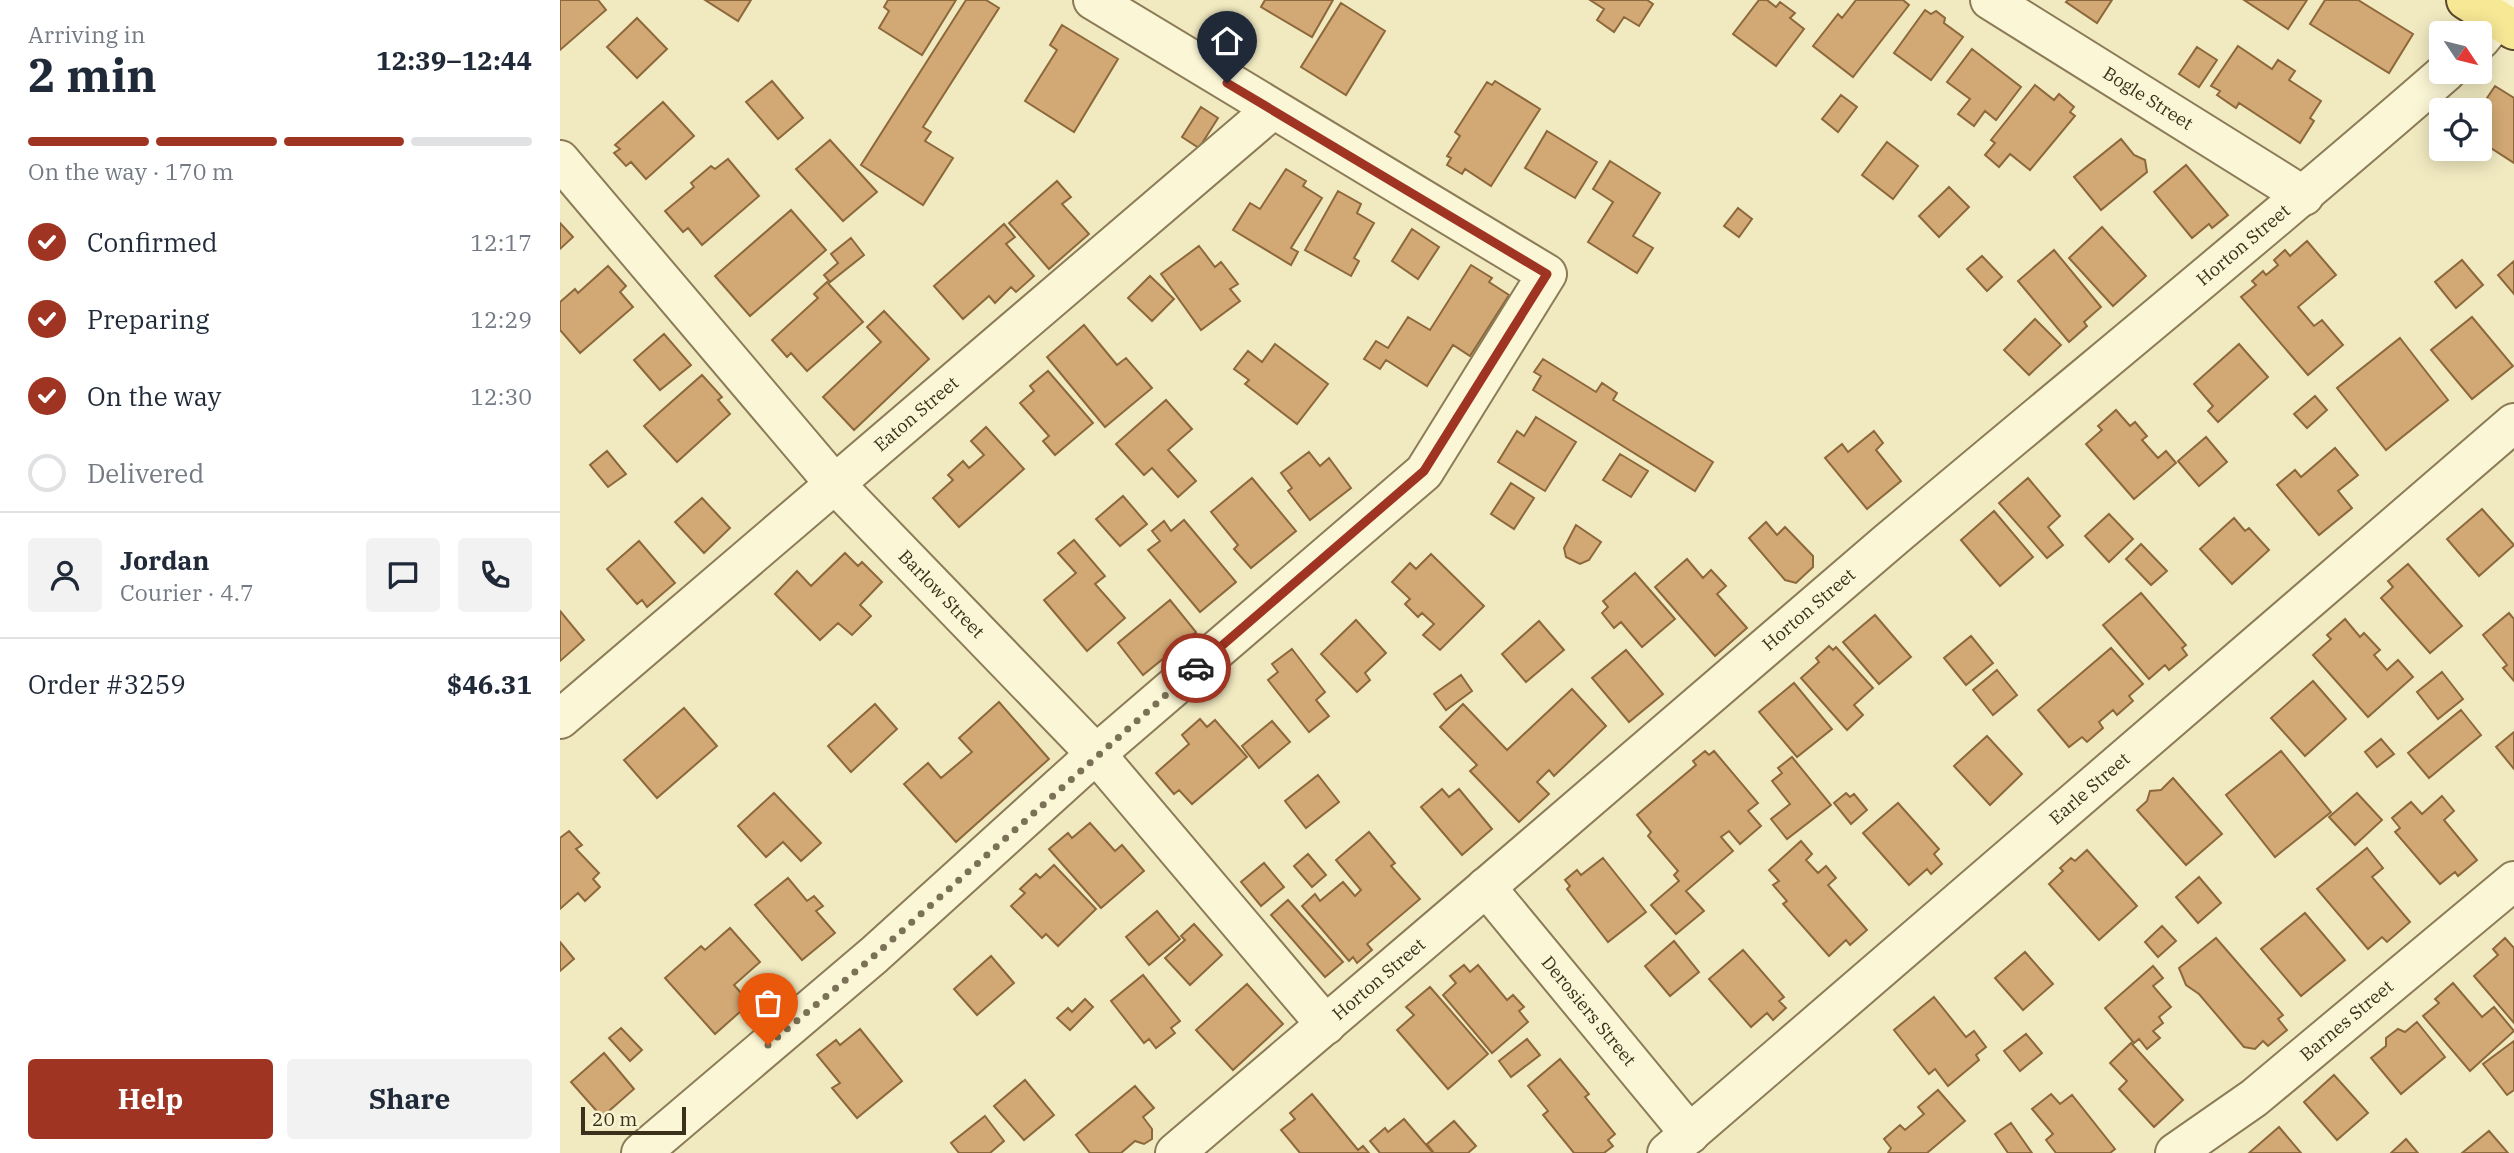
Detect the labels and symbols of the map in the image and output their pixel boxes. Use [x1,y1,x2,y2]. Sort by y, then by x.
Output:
pin [1197,11,1257,83]
north arrow [2429,21,2492,84]
street label: Bogle Street [2099,61,2197,135]
street label: Horton Street [2191,199,2295,291]
street label: Eaton Street [869,371,963,456]
street label: Barlow Street [894,545,990,643]
street label: Horton Street [1757,563,1860,655]
courier [1161,633,1231,703]
street label: Earle Street [2044,747,2134,829]
street label: Horton Street [1327,933,1430,1025]
street label: Derosiers Street [1537,951,1641,1071]
pin [738,973,798,1045]
street label: Barnes Street [2295,975,2398,1066]
scale bar [581,1104,686,1136]

